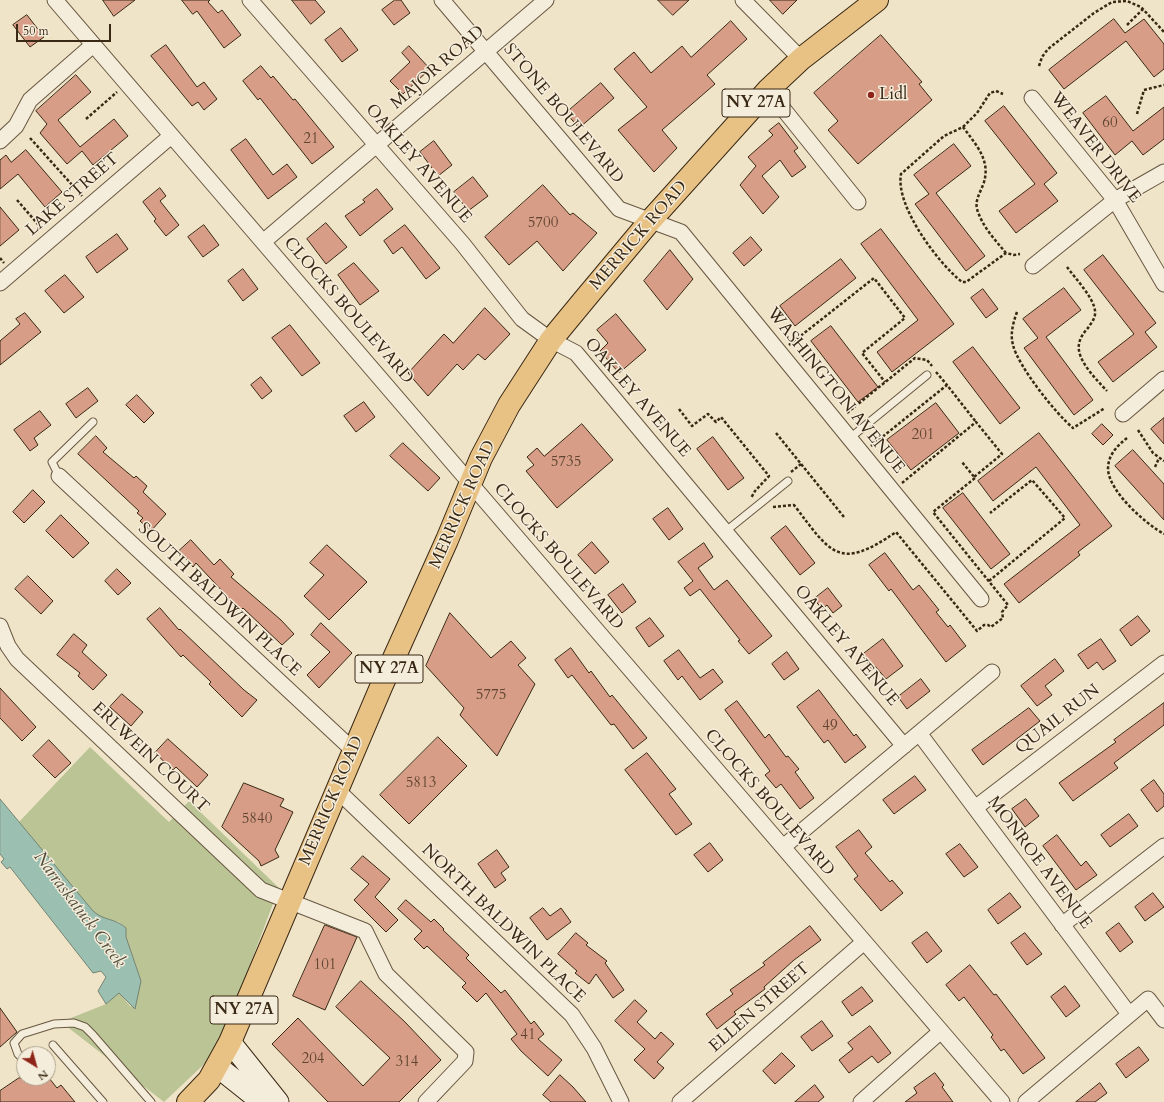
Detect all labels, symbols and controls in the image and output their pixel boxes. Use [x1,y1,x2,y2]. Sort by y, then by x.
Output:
scale bar [18,16,113,42]
street label: MAJOR ROAD [387,22,489,114]
text: 50 m [23,23,49,39]
street label: STONE BOULEVARD [499,40,627,188]
place label: Lidl [879,85,907,105]
road number: NY 27A [722,89,790,117]
street label: WEAVER DRIVE [1045,89,1145,207]
marker: Lidl [866,90,876,100]
street label: OAKLEY AVENUE [361,100,475,228]
house number: 60 [1102,115,1118,133]
house number: 21 [303,131,319,149]
street label: LAKE STREET [22,149,124,241]
street label: MERRICK ROAD [586,177,692,295]
house number: 5700 [528,215,558,233]
street label: CLOCKS BOULEVARD [279,233,417,389]
street label: WASHINGTON AVENUE [762,304,908,478]
street label: OAKLEY AVENUE [580,334,694,462]
house number: 201 [911,427,935,445]
street label: MERRICK ROAD [426,438,500,572]
house number: 5735 [551,454,581,472]
street label: CLOCKS BOULEVARD [489,479,627,635]
street label: SOUTH BALDWIN PLACE [133,519,305,681]
street label: OAKLEY AVENUE [790,581,902,711]
road number: NY 27A [355,655,423,683]
street label: QUAIL RUN [1012,681,1104,759]
house number: 5775 [476,687,506,705]
street label: ERLWEIN COURT [87,699,213,817]
house number: 49 [822,718,838,736]
street label: CLOCKS BOULEVARD [700,725,838,881]
street label: MERRICK ROAD [296,733,368,869]
house number: 5813 [406,775,436,793]
street label: MONROE AVENUE [983,793,1095,933]
house number: 5840 [242,811,272,829]
street label: NORTH BALDWIN PLACE [417,840,589,1008]
water label: Narraskatuck Creek [28,847,130,973]
house number: 101 [313,957,337,975]
street label: ELLEN STREET [705,959,815,1057]
road number: NY 27A [210,996,278,1024]
house number: 41 [520,1027,536,1045]
north arrow [16,1046,56,1086]
house number: 204 [301,1051,325,1069]
house number: 314 [395,1054,419,1072]
text: N [35,1066,51,1084]

